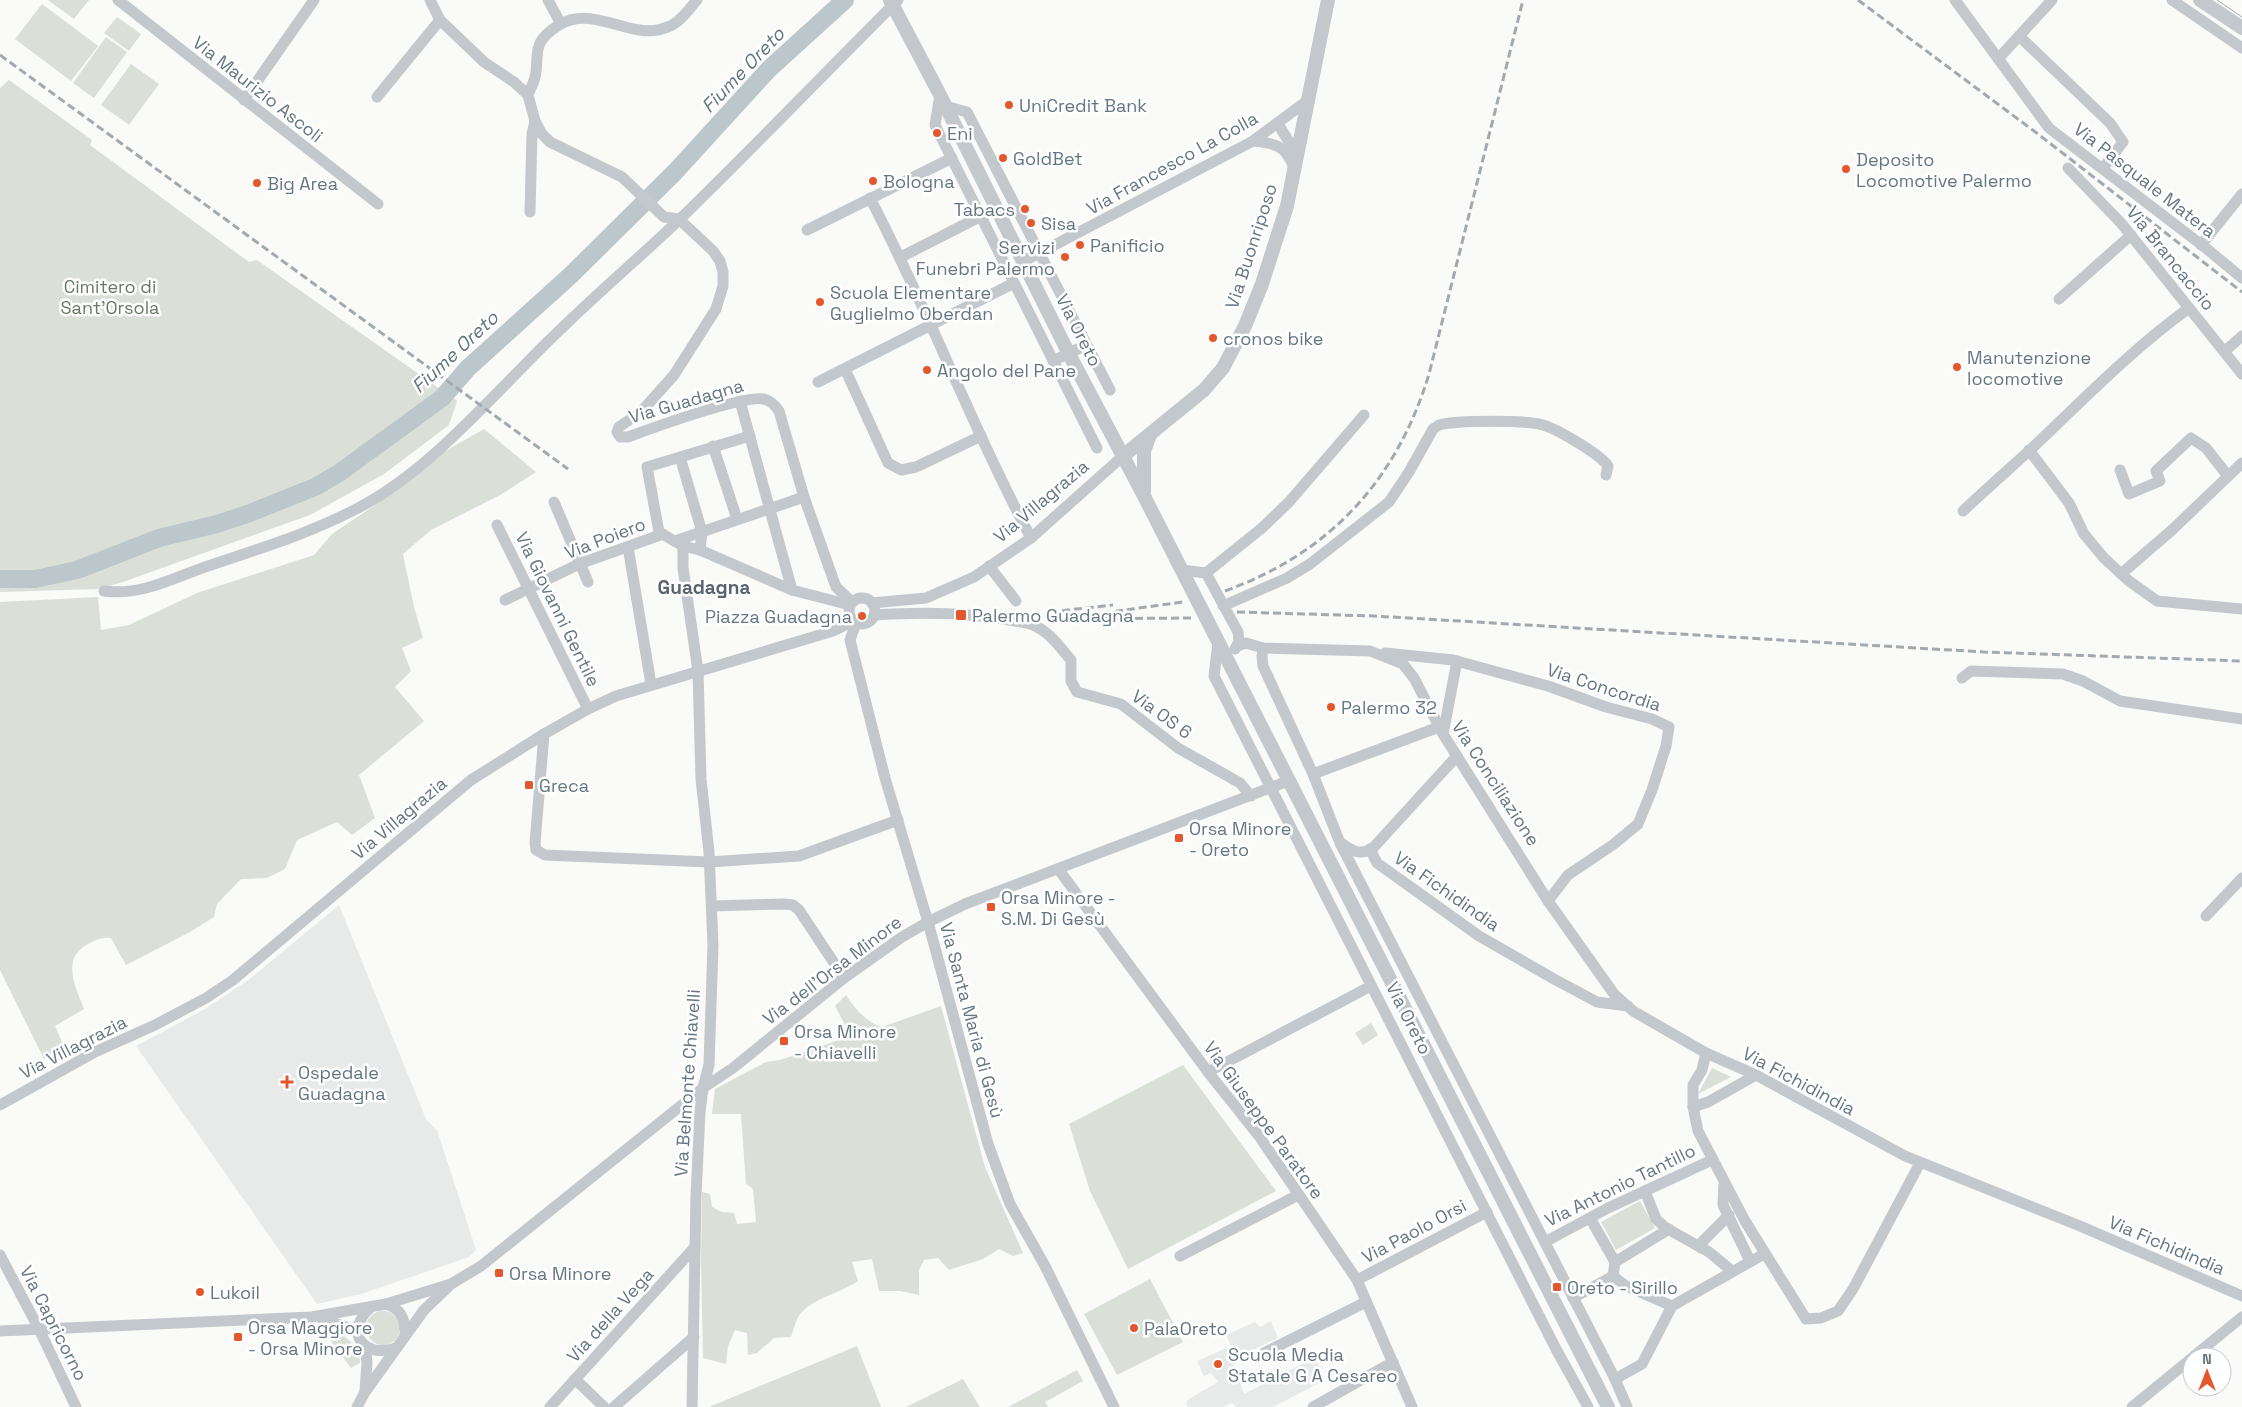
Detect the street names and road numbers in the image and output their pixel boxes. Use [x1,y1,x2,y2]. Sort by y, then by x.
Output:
street label: Via Maurizio Ascoli [188,31,328,147]
street label: Via Francesco La Colla [1082,106,1262,220]
street label: Via Pasquale Matera [2069,117,2221,243]
street label: Via Buonriposo [1220,181,1282,311]
street label: Via Brancaccio [2122,201,2220,315]
street label: Via Oreto [1051,290,1107,370]
street label: Via Guadagna [626,374,746,428]
street label: Via Villagrazia [989,454,1093,548]
street label: Via Poiero [561,512,649,564]
street label: Via Giovanni Gentile [511,528,605,690]
street label: Via Concordia [1544,658,1664,716]
street label: Via OS 6 [1127,684,1197,744]
street label: Via Conciliazione [1447,716,1545,850]
street label: Via Villagrazia [347,771,451,865]
street label: Via Fichidindia [1390,846,1504,936]
street label: Via dell'Orsa Minore [758,910,906,1030]
street label: Via Santa Maria di Gesù [935,920,1009,1120]
street label: Via Oreto [1381,978,1437,1058]
street label: Via Belmonte Chiavelli [669,988,705,1178]
street label: Via Villagrazia [16,1010,130,1084]
street label: Via Giuseppe Paratore [1199,1036,1329,1204]
street label: Via Fichidindia [1739,1042,1859,1120]
street label: Via Antonio Tantillo [1541,1138,1699,1232]
street label: Via Paolo Orsi [1358,1194,1470,1268]
street label: Via Fichidindia [2105,1210,2229,1280]
street label: Via Capricorno [15,1262,93,1384]
street label: Via della Vega [562,1263,658,1367]

